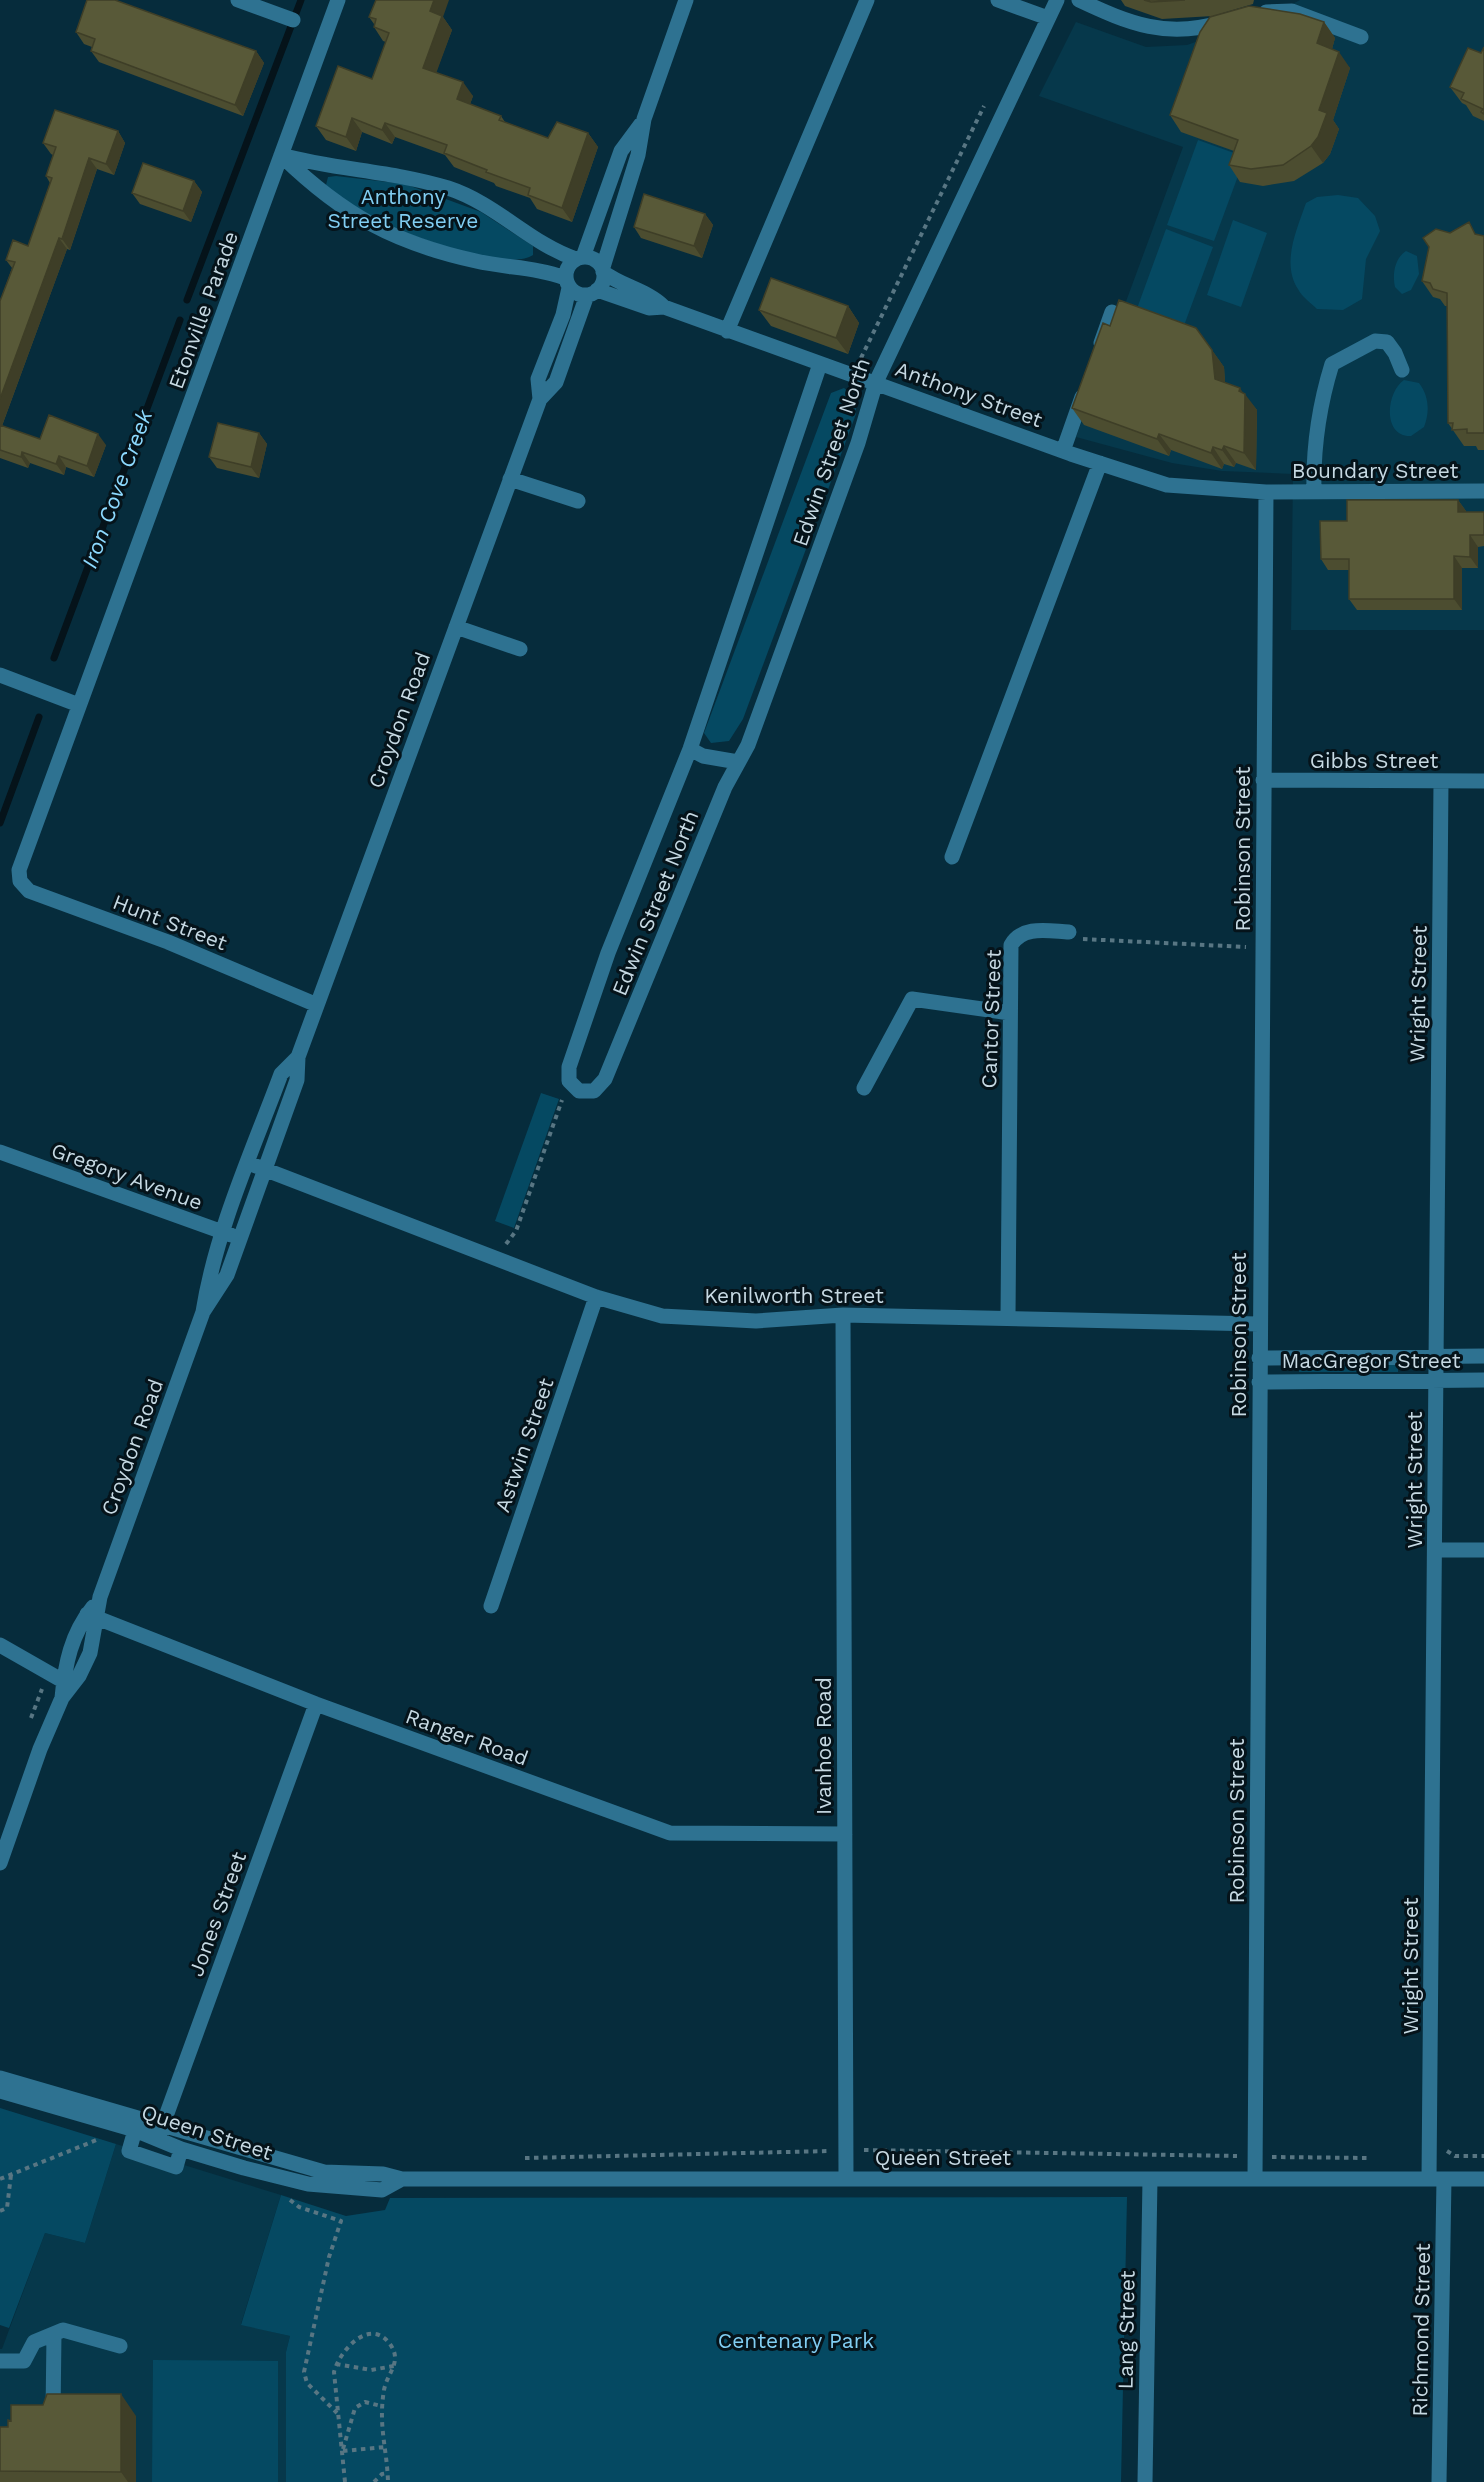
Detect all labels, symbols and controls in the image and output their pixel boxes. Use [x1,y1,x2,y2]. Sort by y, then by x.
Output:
park label: Anthony Street Reserve [328,184,478,233]
street label: Etonville Parade [163,228,243,392]
street label: Edwin Street North [787,355,875,549]
street label: Anthony Street [892,356,1046,432]
water label: Iron Cove Creek [77,405,158,572]
street label: Boundary Street [1292,458,1458,483]
street label: Croydon Road [363,649,435,791]
street label: Gibbs Street [1310,748,1438,773]
street label: Robinson Street [1230,766,1255,932]
street label: Edwin Street North [606,807,704,999]
street label: Hunt Street [109,889,231,955]
street label: Wright Street [1404,925,1432,1063]
street label: Cantor Street [976,949,1006,1089]
street label: Gregory Avenue [48,1137,206,1215]
street label: Robinson Street [1226,1252,1251,1418]
street label: Kenilworth Street [704,1283,884,1308]
street label: MacGregor Street [1281,1348,1461,1373]
street label: Astwin Street [489,1374,559,1515]
street label: Croydon Road [96,1376,168,1518]
street label: Wright Street [1402,1411,1427,1549]
street label: Ivanhoe Road [811,1677,836,1815]
street label: Ranger Road [402,1703,532,1771]
street label: Robinson Street [1224,1738,1249,1904]
street label: Jones Street [183,1848,251,1980]
street label: Wright Street [1398,1897,1423,2035]
street label: Queen Street [138,2099,276,2165]
street label: Queen Street [875,2145,1011,2170]
street label: Richmond Street [1407,2243,1435,2417]
street label: Lang Street [1112,2270,1140,2390]
park label: Centenary Park [718,2328,874,2353]

